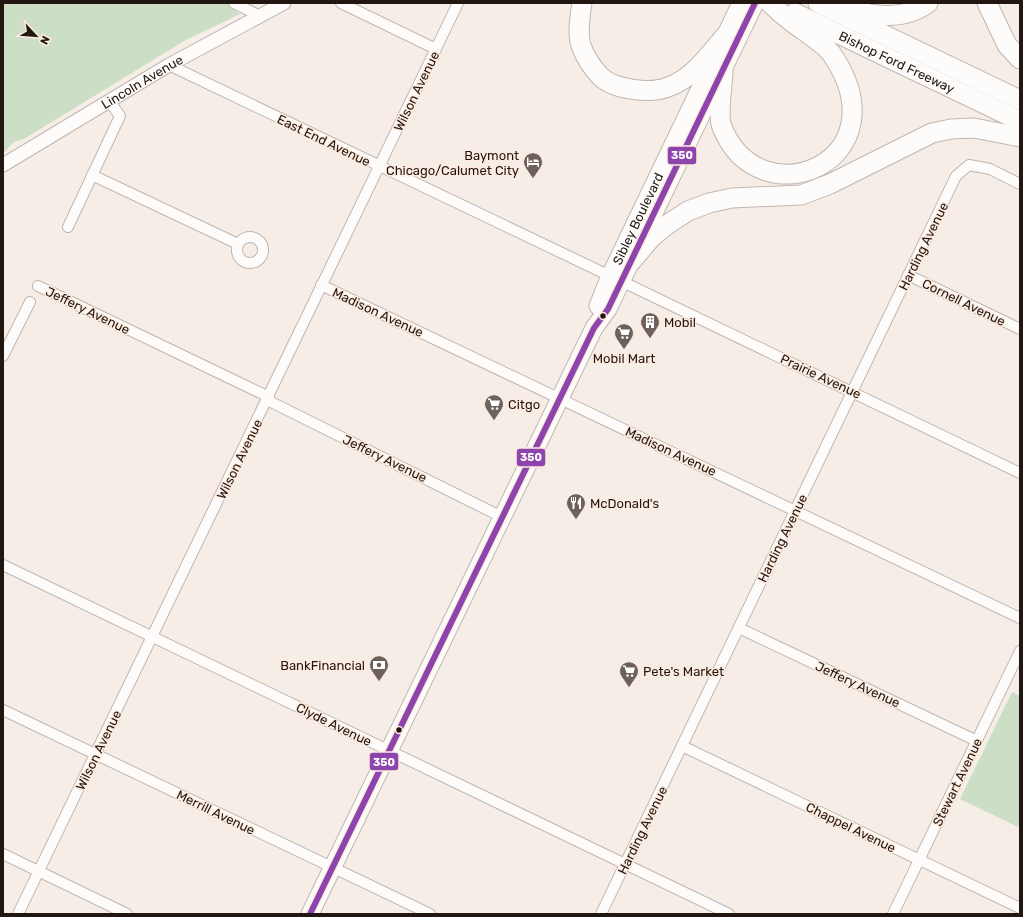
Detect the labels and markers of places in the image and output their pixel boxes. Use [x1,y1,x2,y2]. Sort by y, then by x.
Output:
place label: Baymont Chicago/Calumet City [386,148,519,179]
hotel icon: Baymont Chicago/Calumet City [522,151,544,179]
unlabelled marker [598,311,608,321]
building icon: Mobil [639,311,661,339]
place label: Mobil [664,315,696,330]
supermarket icon: Mobil Mart [613,322,635,350]
place label: Mobil Mart [593,351,655,366]
supermarket icon: Citgo [483,393,505,421]
place label: Citgo [508,397,540,413]
restaurant icon: McDonald's [565,492,587,520]
place label: McDonald's [590,496,659,511]
bank icon: BankFinancial [368,654,390,682]
place label: BankFinancial [280,658,365,673]
supermarket icon: Pete's Market [618,660,640,688]
place label: Pete's Market [643,664,724,679]
unlabelled marker [394,725,404,735]

